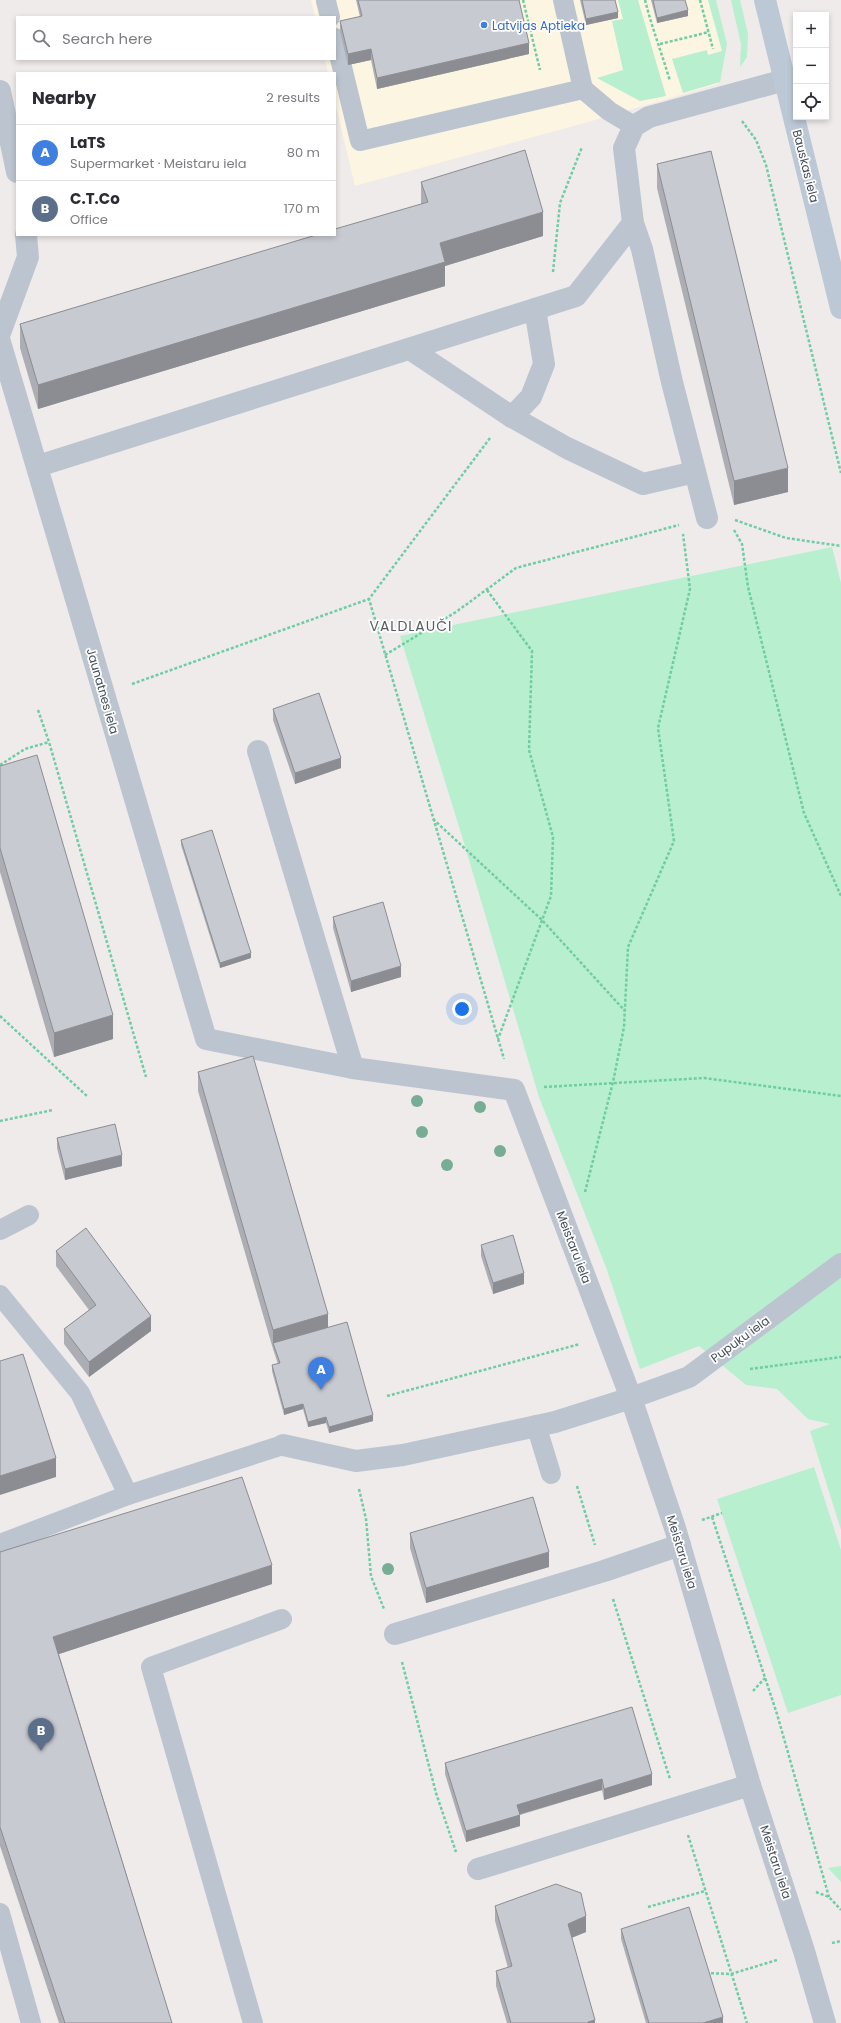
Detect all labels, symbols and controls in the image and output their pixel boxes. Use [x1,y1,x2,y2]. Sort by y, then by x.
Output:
map controls [793,12,829,120]
button: + [793,12,829,48]
search box [16,16,336,60]
place label: Latvijas Aptieka [492,17,585,34]
marker: Latvijas Aptieka [479,20,489,30]
icon: search [30,27,52,49]
text: Search here [62,28,152,49]
button: − [793,48,829,84]
button: locate [793,84,829,120]
text: Nearby [32,86,96,110]
text: 2 results [266,88,320,107]
street label: Bauskas iela [789,128,823,204]
text: LaTS [70,132,105,153]
text: A [40,143,50,162]
text: 80 m [287,143,320,162]
text: Supermarket · Meistaru iela [70,154,247,173]
text: C.T.Co [70,188,120,209]
text: B [41,199,49,218]
text: 170 m [284,199,320,218]
text: Office [70,210,108,229]
district label: VALDLAUČI [369,616,453,636]
street label: Jaunatnes iela [83,646,123,736]
your location [452,999,472,1019]
street label: Meistaru iela [552,1208,596,1286]
street label: Pupuķu iela [707,1312,773,1366]
pin: A [308,1357,334,1390]
street label: Meistaru iela [663,1513,701,1591]
pin: B [28,1718,54,1751]
street label: Meistaru iela [756,1823,796,1901]

